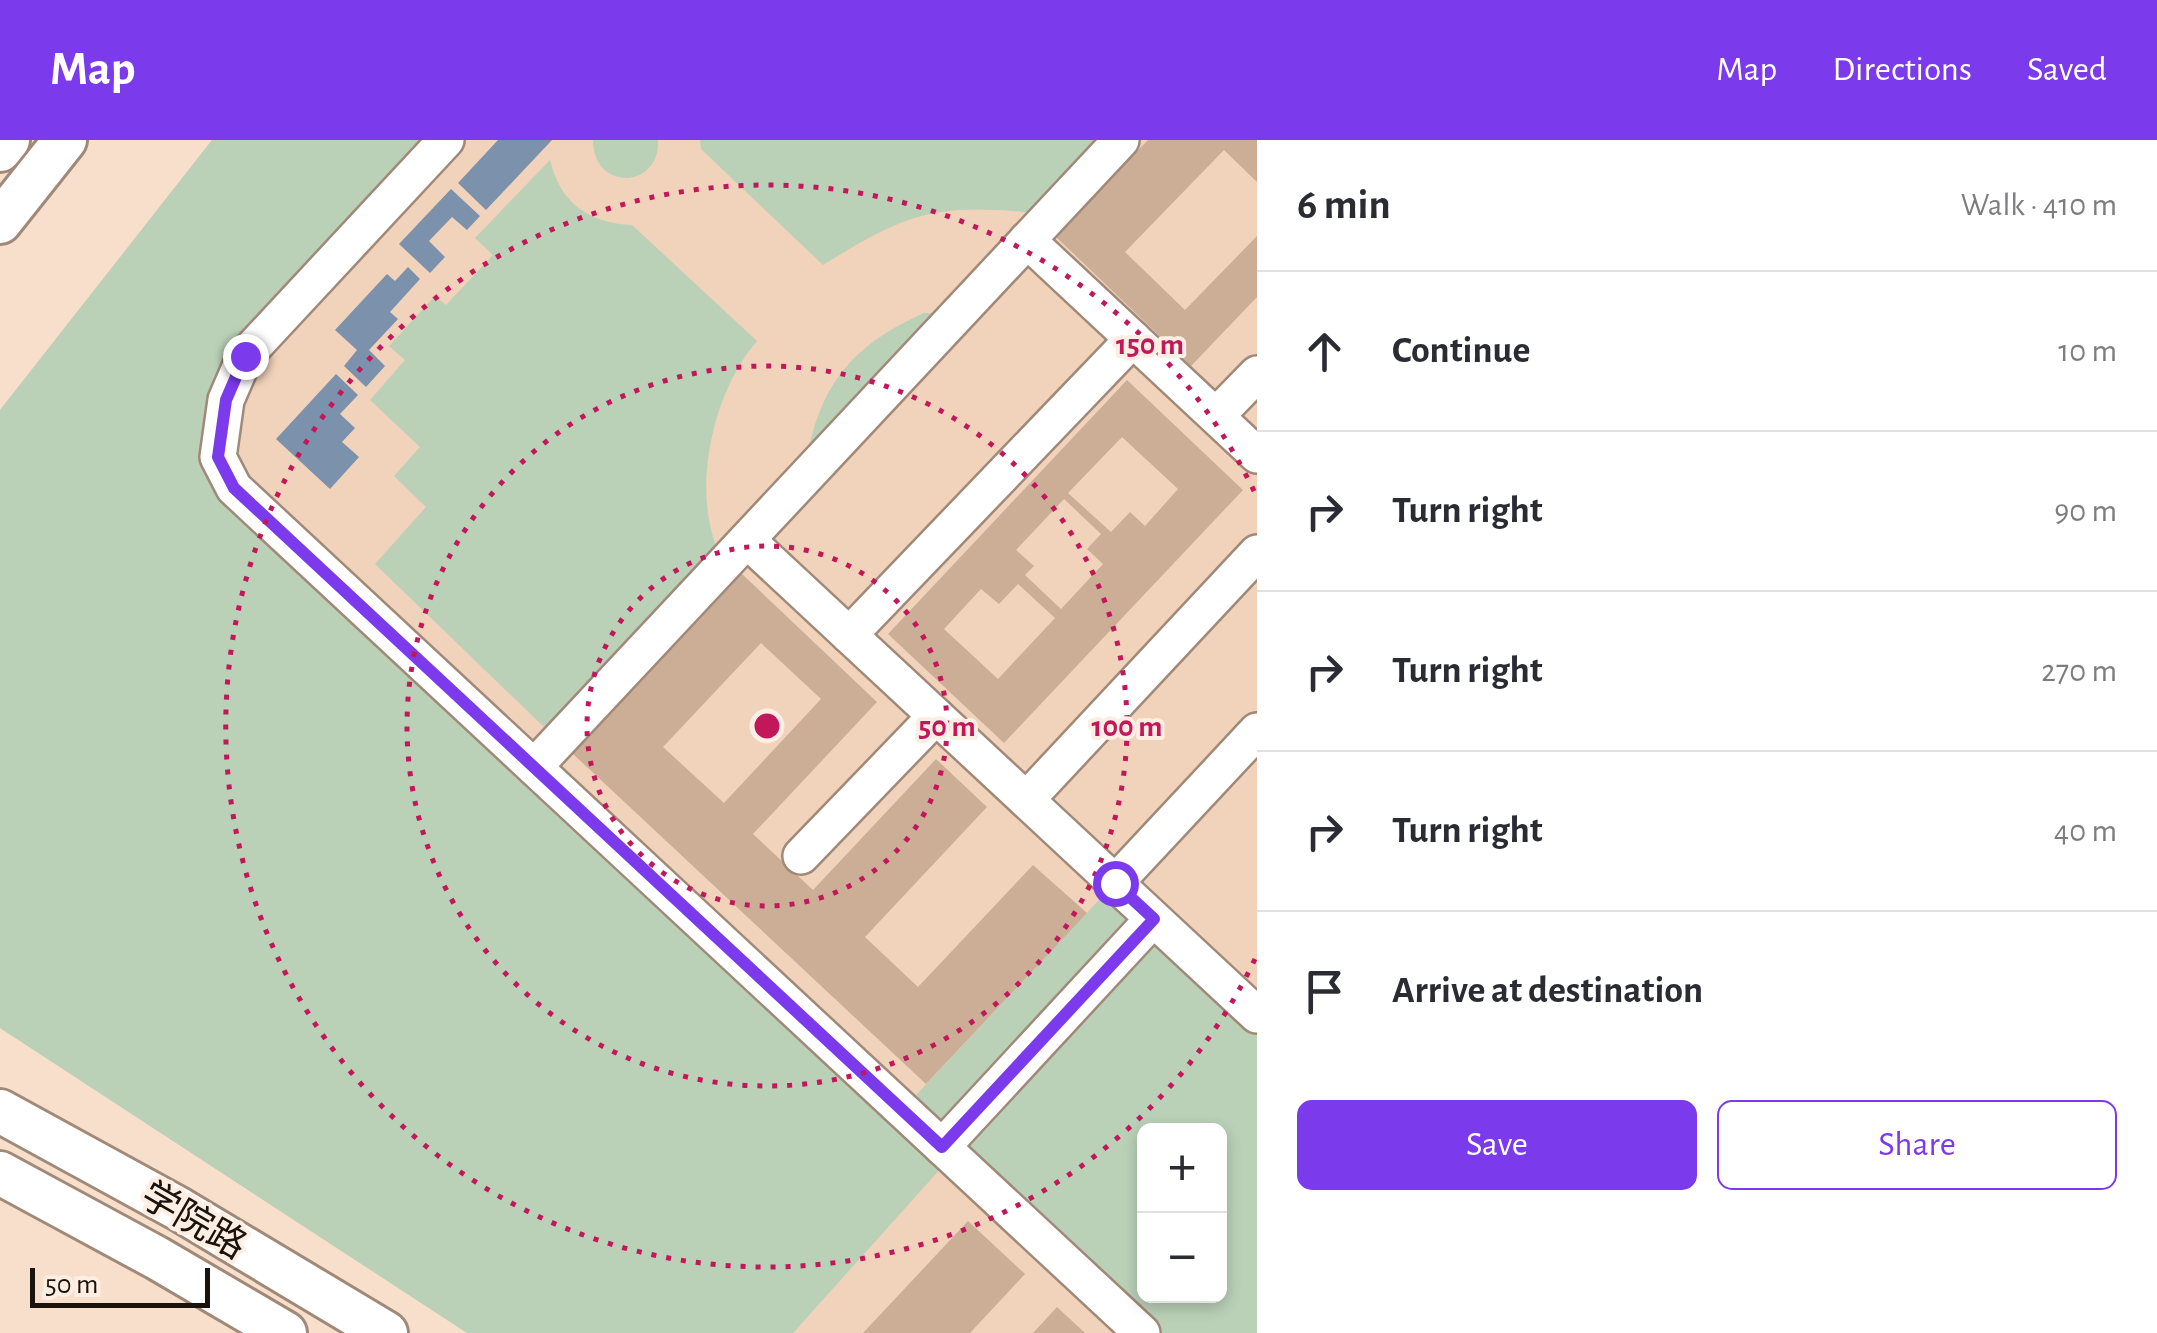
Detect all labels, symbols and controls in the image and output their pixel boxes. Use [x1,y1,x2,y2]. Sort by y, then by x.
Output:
text: Map [50,46,136,94]
text: Map [1716,52,1777,87]
text: Directions [1832,52,1972,87]
text: Saved [2027,52,2107,87]
text: 6 min [1297,184,1391,226]
text: Walk · 410 m [1961,189,2117,221]
icon: ahead [1297,324,1352,379]
text: 150 m [1116,330,1184,360]
text: Continue [1392,332,1530,370]
route end [223,334,269,380]
text: 10 m [2058,335,2117,367]
icon: right [1297,484,1352,539]
text: Turn right [1392,492,1542,530]
text: 90 m [2054,495,2117,527]
icon: right [1297,644,1352,699]
text: Turn right [1392,652,1542,690]
text: 270 m [2041,655,2117,687]
centre of rings [749,708,785,744]
text: 50 m [918,712,976,742]
text: 100 m [1092,712,1162,742]
icon: right [1297,804,1352,859]
text: Turn right [1392,812,1542,850]
text: 40 m [2054,815,2117,847]
route start [1093,861,1139,907]
icon: arrive [1297,964,1352,1019]
text: Arrive at destination [1392,972,1703,1010]
button: Save [1297,1100,1697,1190]
button: Share [1717,1100,2117,1190]
map controls [1137,1123,1227,1303]
button: + [1137,1123,1227,1213]
street label: 学院路 [134,1174,253,1267]
button: − [1137,1213,1227,1303]
scale bar [30,1263,210,1308]
text: 50 m [45,1271,99,1299]

